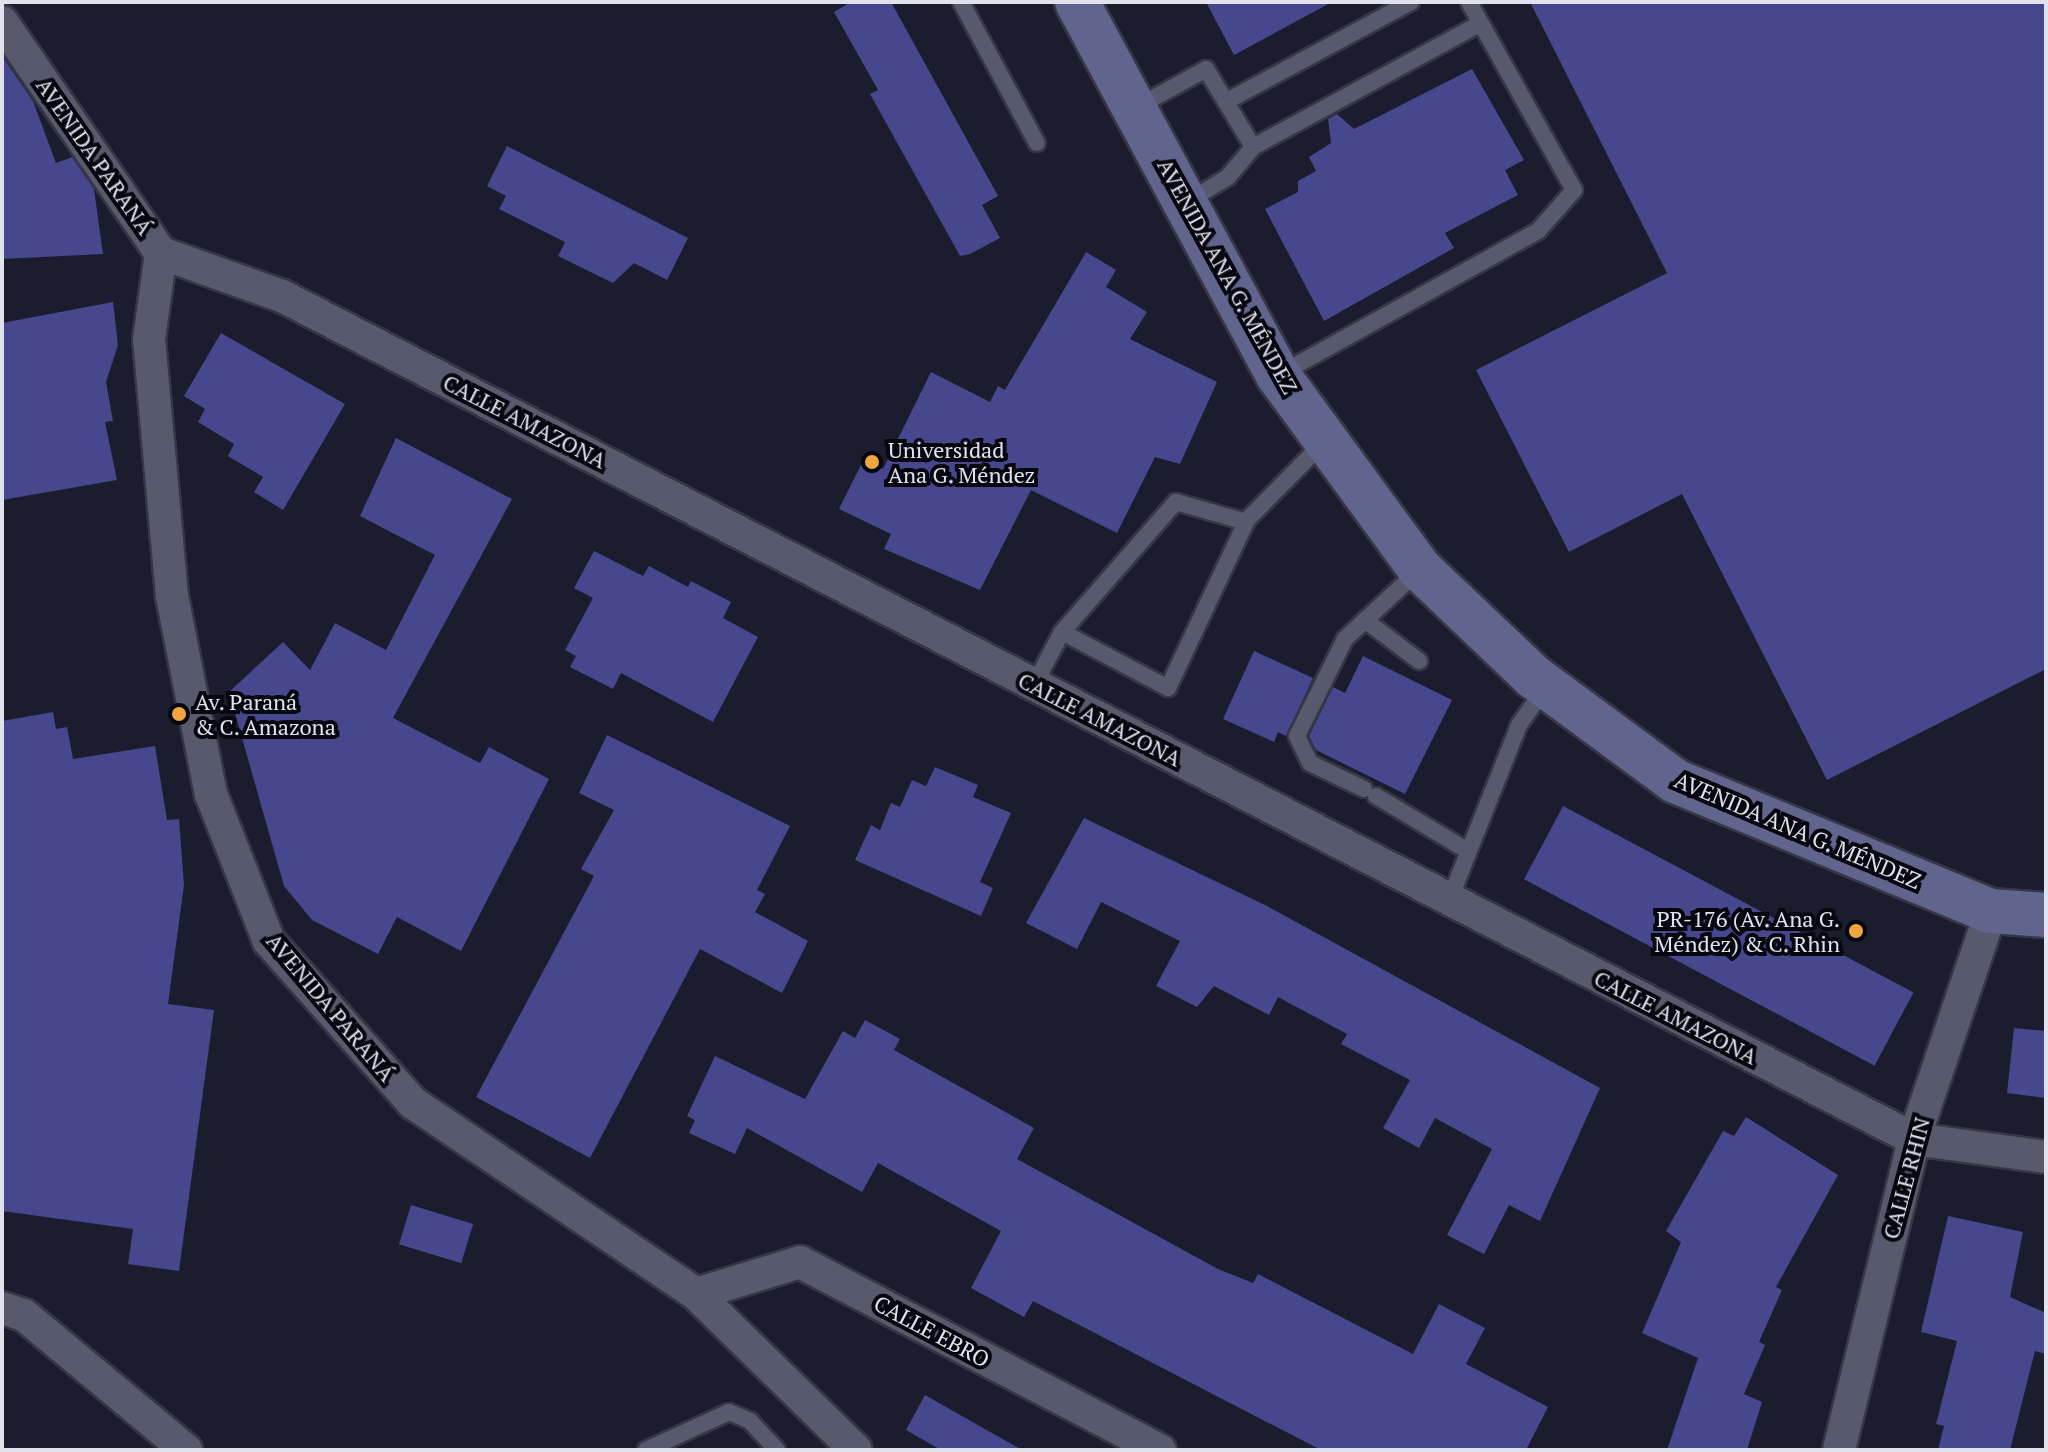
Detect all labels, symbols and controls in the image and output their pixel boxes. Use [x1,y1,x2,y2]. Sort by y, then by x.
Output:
street label: AVENIDA PARANÁ [31,72,159,240]
street label: AVENIDA ANA G. MÉNDEZ [1152,153,1304,399]
street label: CALLE AMAZONA [439,368,611,474]
place label: Universidad Ana G. Méndez [888,436,1036,488]
marker: Universidad Ana G. Méndez [863,453,881,471]
street label: CALLE AMAZONA [1014,666,1186,772]
place label: Av. Paraná & C. Amazona [195,688,337,740]
marker: Av. Paraná & C. Amazona [170,705,188,723]
street label: AVENIDA ANA G. MÉNDEZ [1670,766,1926,894]
place label: PR-176 (Av. Ana G. Méndez) & C. Rhin [1653,905,1840,956]
marker: PR-176 (Av. Ana G. Méndez) & C. Rhin [1847,922,1865,940]
street label: AVENIDA PARANÁ [261,927,401,1087]
street label: CALLE AMAZONA [1590,964,1762,1070]
street label: CALLE RHIN [1877,1114,1935,1242]
street label: CALLE EBRO [870,1290,994,1372]

